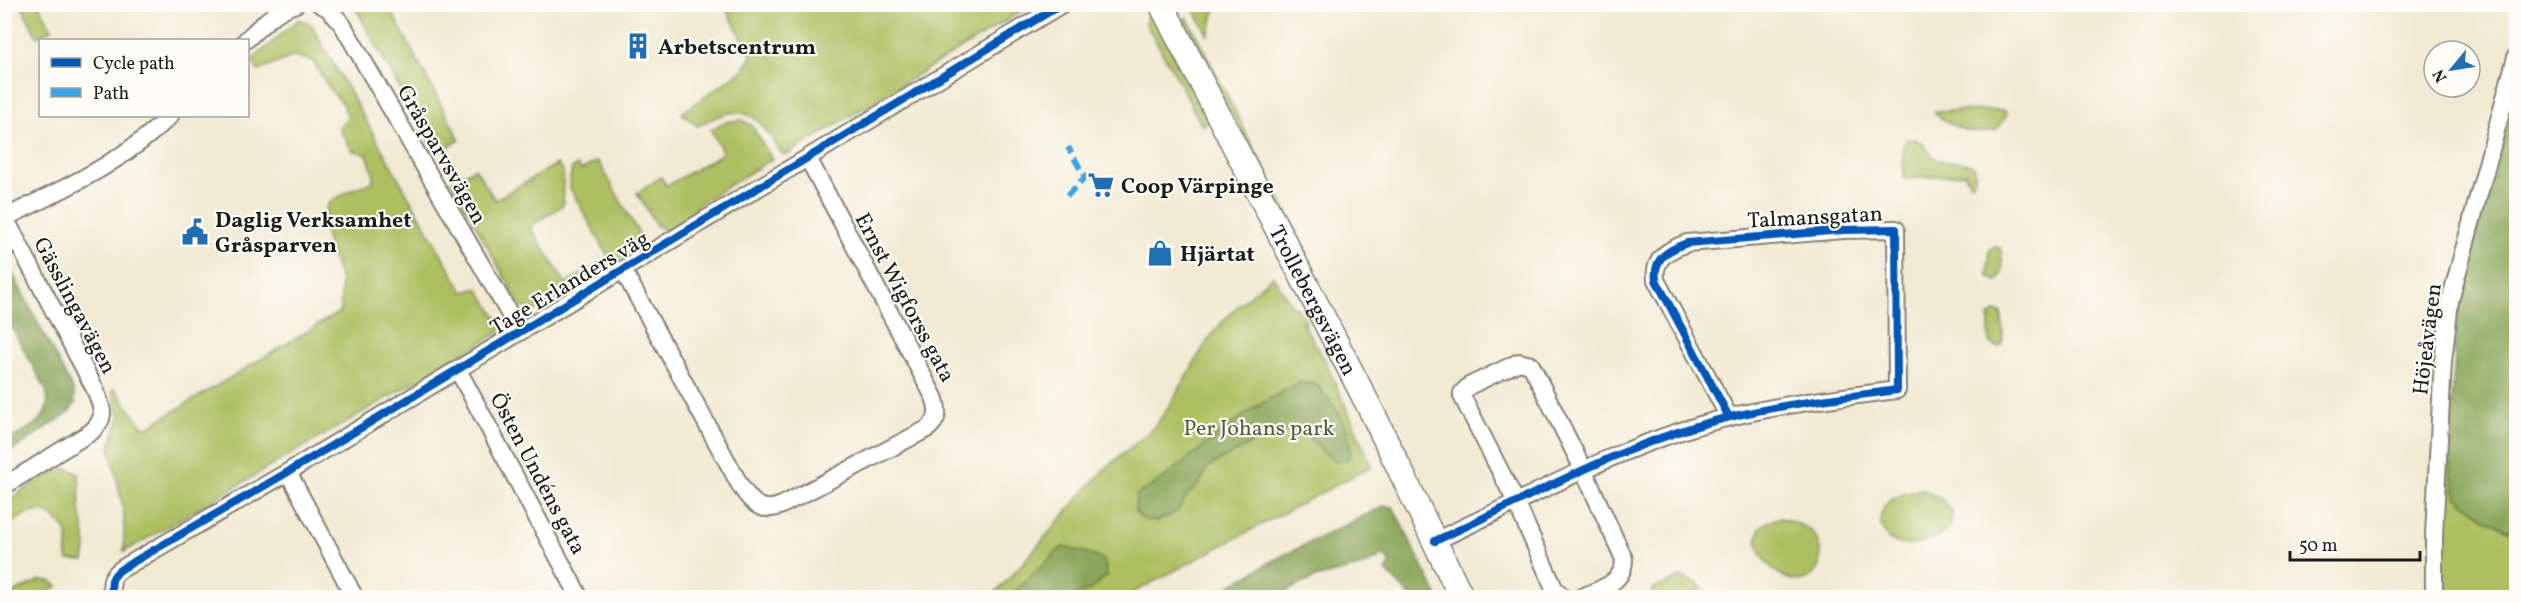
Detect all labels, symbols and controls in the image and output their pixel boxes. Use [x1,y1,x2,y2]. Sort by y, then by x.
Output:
building icon: Arbetscentrum [623,31,653,61]
place label: Arbetscentrum [658,33,816,64]
legend [39,39,249,117]
north arrow [2422,39,2482,99]
text: Cycle path [93,52,175,77]
text: N [2428,65,2453,86]
street label: Gråsparvsvägen [388,80,493,231]
text: Path [93,82,129,107]
supermarket icon: Coop Värpinge [1086,170,1116,200]
place label: Coop Värpinge [1121,172,1274,203]
street label: Talmansgatan [1747,199,1884,238]
place label: Daglig Verksamhet Gråsparven [215,206,411,262]
street label: Ernst Wigforss gata [846,208,962,388]
public building icon: Daglig Verksamhet Gråsparven [180,217,210,247]
street label: Trollebergsvägen [1260,220,1364,382]
street label: Tage Erlanders väg [485,224,656,344]
street label: Gässlingavägen [25,232,123,380]
shop icon: Hjärtat [1145,238,1175,268]
place label: Hjärtat [1180,240,1255,271]
street label: Höjeåvägen [2406,282,2451,397]
street label: Östen Undéns gata [481,388,593,561]
park label: Per Johans park [1184,414,1334,445]
scale bar [2290,524,2420,562]
text: 50 m [2299,534,2338,559]

